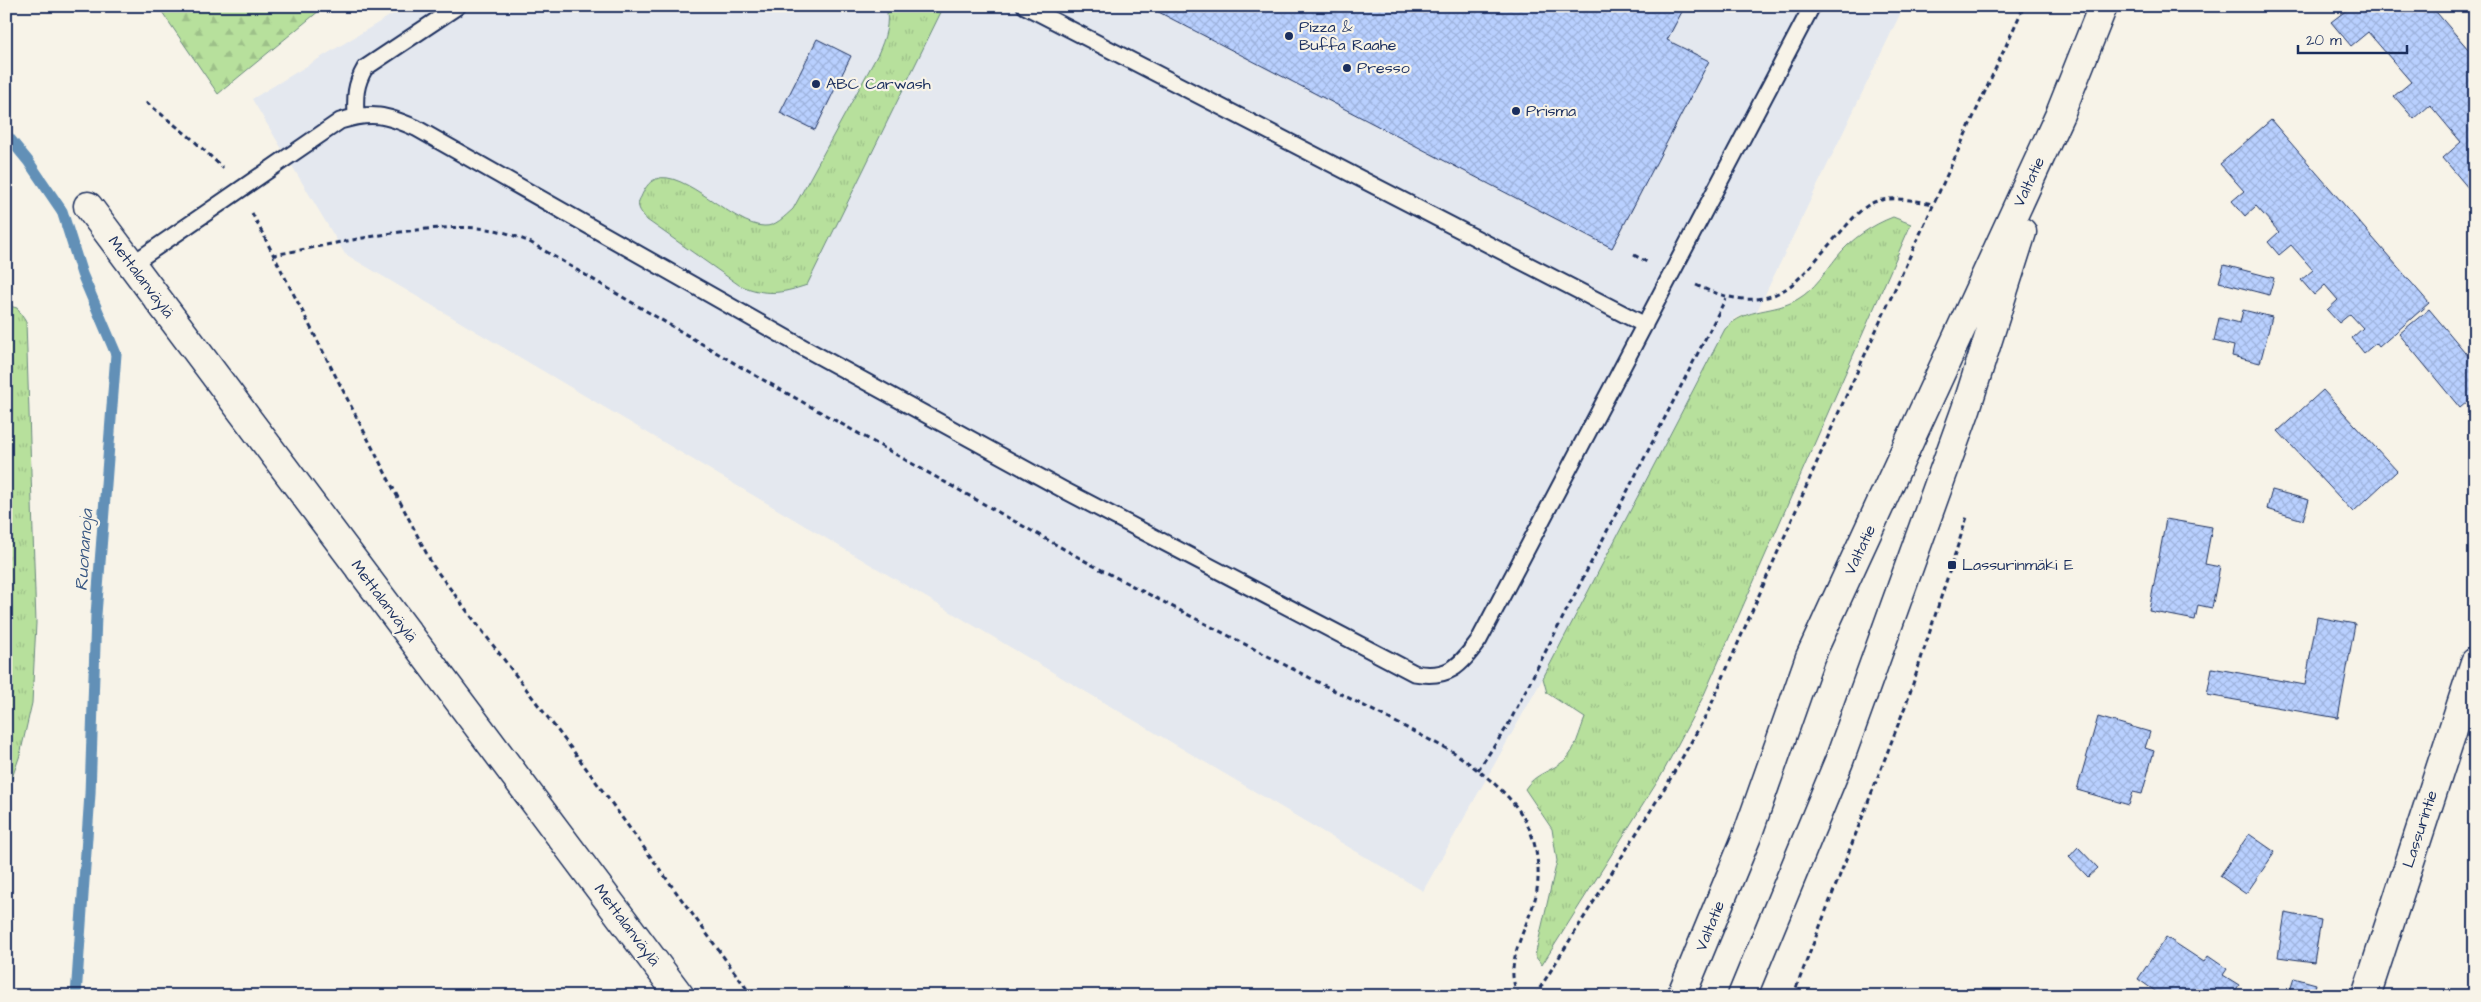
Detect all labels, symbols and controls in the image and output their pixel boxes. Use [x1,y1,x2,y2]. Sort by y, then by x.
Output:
place label: Pizza & Buffa Raahe [1299,16,1397,56]
scale bar [2298,22,2407,54]
marker: Pizza & Buffa Raahe [1283,30,1295,42]
text: 20 m [2306,30,2342,51]
place label: Presso [1357,57,1410,79]
marker: Presso [1341,62,1353,74]
place label: ABC Carwash [826,73,931,95]
marker: ABC Carwash [810,78,822,90]
place label: Prisma [1526,100,1576,122]
marker: Prisma [1510,105,1522,117]
street label: Valtatie [2008,153,2050,211]
street label: Mettalanväylä [102,231,179,323]
water label: Ruonanoja [69,508,99,592]
street label: Valtatie [1839,521,1881,579]
place label: Lassurinmäki E [1962,554,2074,576]
street label: Mettalanväylä [345,555,422,647]
marker: Lassurinmäki E [1946,559,1958,571]
street label: Lassurintie [2397,787,2443,871]
street label: Mettalanväylä [588,879,665,971]
street label: Valtatie [1690,897,1730,955]

